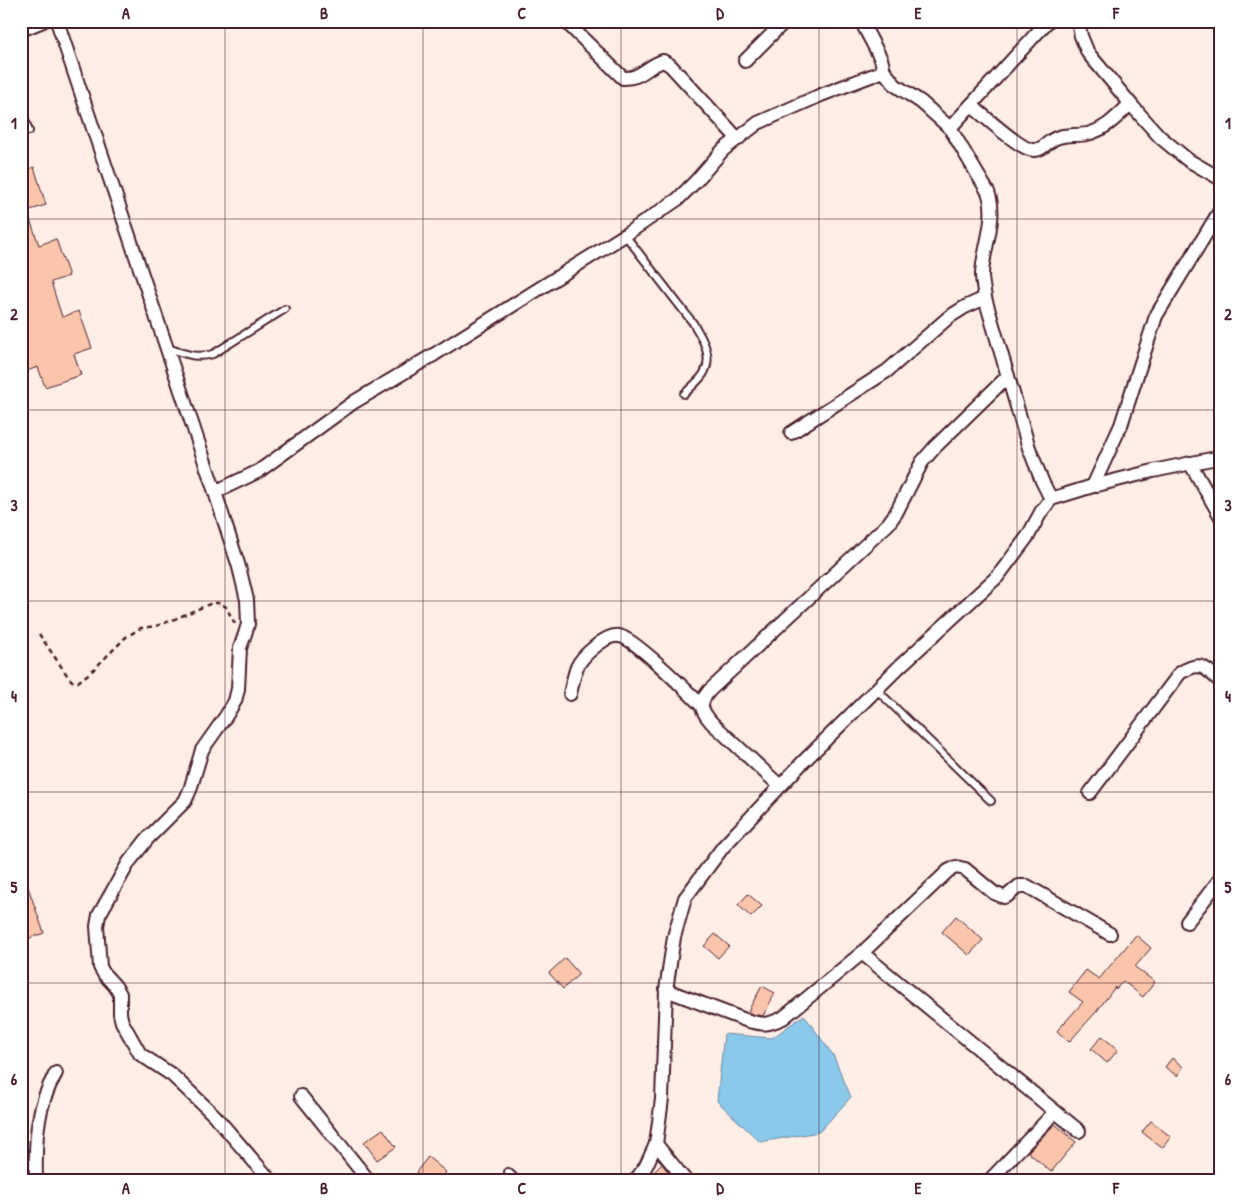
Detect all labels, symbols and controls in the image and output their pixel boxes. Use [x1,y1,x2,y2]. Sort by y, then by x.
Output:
text: A [122,2,130,24]
text: B [320,2,328,24]
text: C [518,2,527,24]
text: D [716,2,724,24]
text: E [914,2,922,24]
text: F [1112,2,1120,24]
text: 1 [11,112,17,134]
text: 1 [1225,112,1231,134]
text: 2 [10,303,18,325]
text: 2 [1224,303,1232,325]
text: 3 [10,494,18,516]
text: 3 [1224,494,1232,516]
text: 4 [11,685,17,707]
text: 4 [1225,685,1231,707]
text: 5 [11,876,18,898]
text: 5 [1225,876,1232,898]
text: 6 [11,1068,18,1090]
text: 6 [1225,1068,1232,1090]
text: A [122,1177,130,1199]
text: B [320,1177,328,1199]
text: C [518,1177,527,1199]
text: D [716,1177,724,1199]
text: E [914,1177,922,1199]
text: F [1112,1177,1120,1199]

